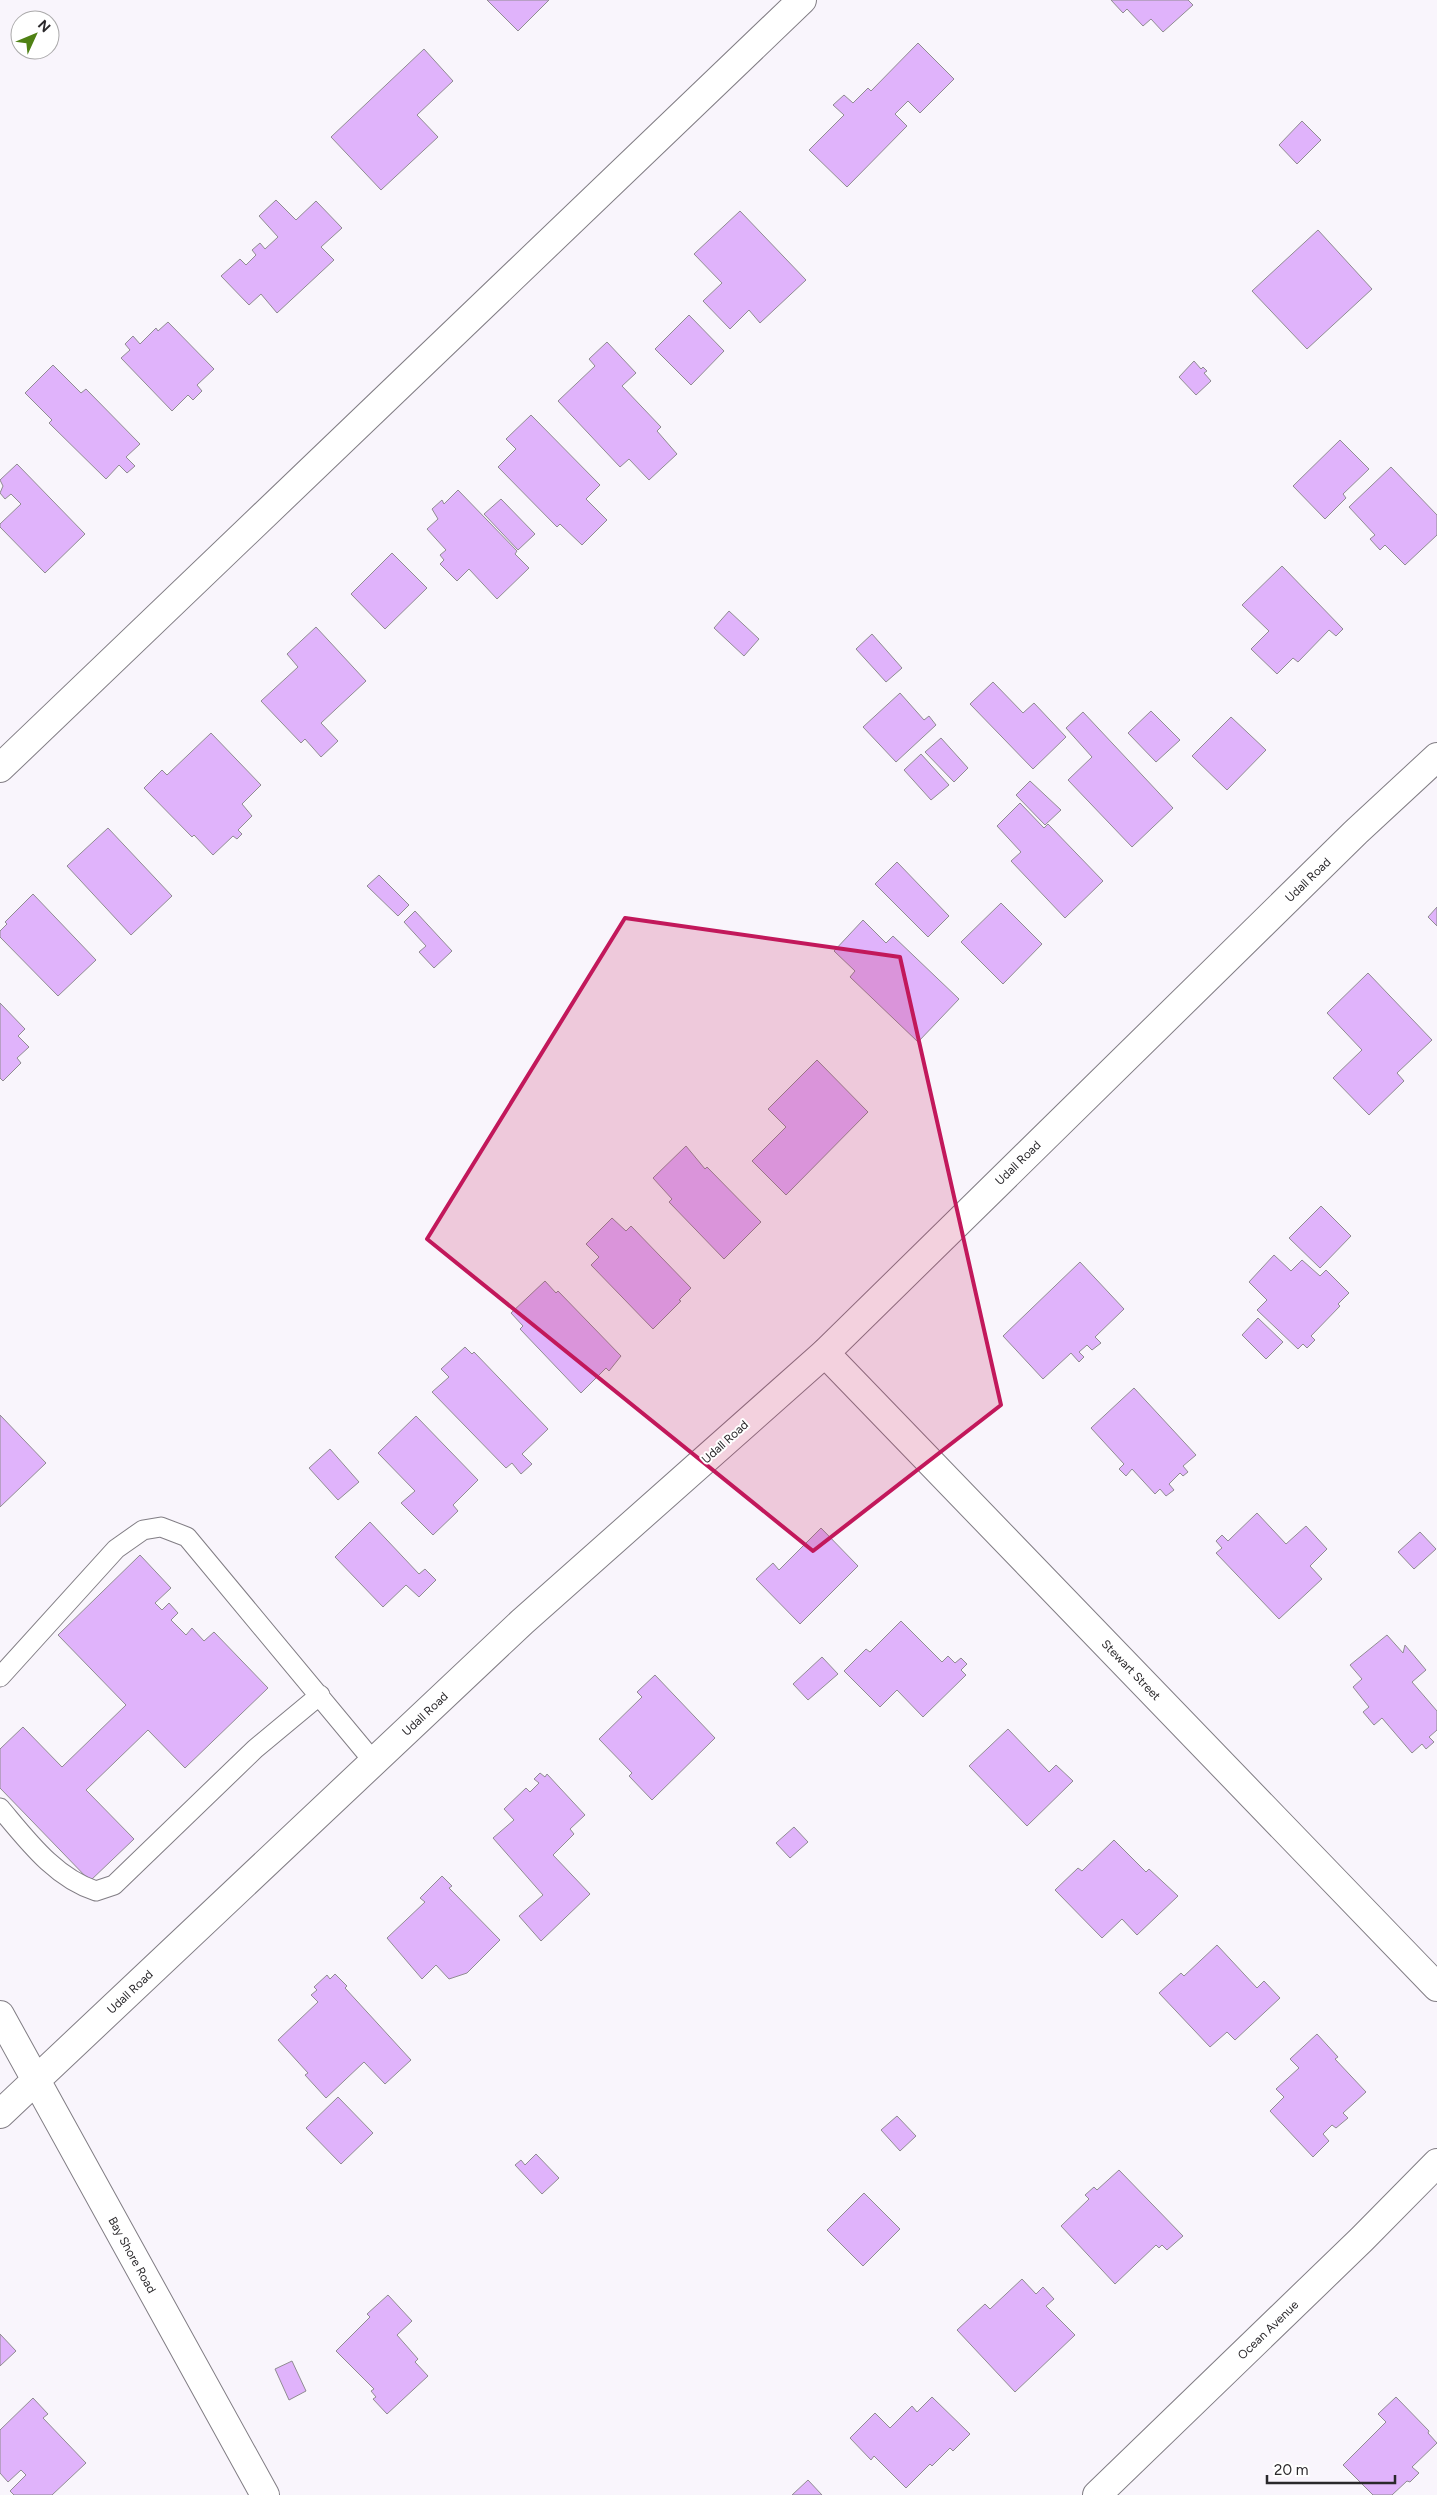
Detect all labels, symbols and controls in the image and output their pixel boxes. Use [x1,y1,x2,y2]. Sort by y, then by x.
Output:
north arrow [10,10,60,60]
text: N [34,17,54,36]
street label: Udall Road [1282,855,1334,905]
street label: Udall Road [992,1138,1044,1188]
street label: Udall Road [699,1418,751,1466]
street label: Stewart Street [1099,1637,1164,1704]
street label: Udall Road [399,1689,451,1739]
street label: Udall Road [104,1967,156,2017]
street label: Bay Shore Road [105,2214,159,2296]
street label: Ocean Avenue [1235,2297,1301,2362]
scale bar [1267,2452,1394,2484]
text: 20 m [1274,2461,1308,2479]

